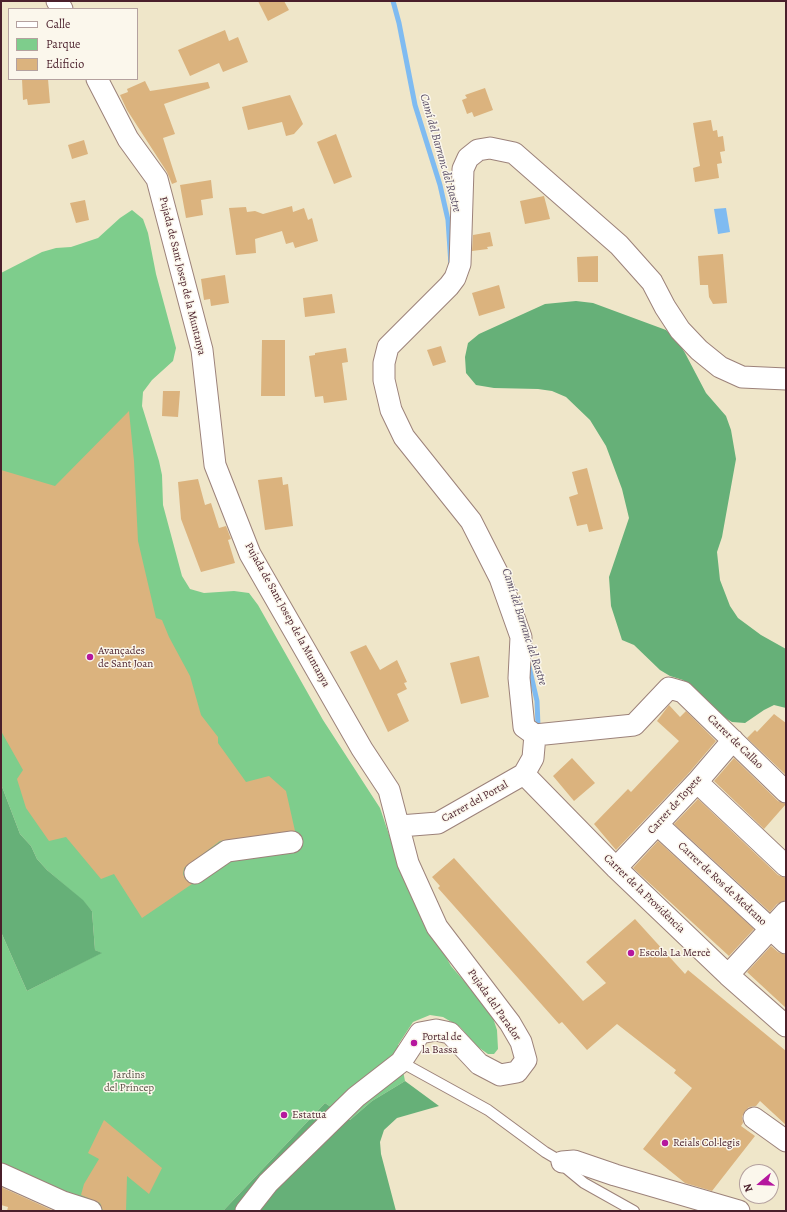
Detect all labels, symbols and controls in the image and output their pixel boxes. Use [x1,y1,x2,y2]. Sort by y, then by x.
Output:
legend [8,8,138,80]
text: Calle [46,16,70,32]
text: Parque [46,36,81,52]
text: Edificio [46,56,84,72]
water label: Camí del Barranc del Rastre [416,92,464,214]
street label: Pujada de Sant Josep de la Muntanya [156,195,208,357]
street label: Pujada de Sant Josep de la Muntanya [242,540,332,690]
water label: Camí del Barranc del Rastre [498,567,550,687]
place label: Avançades de Sant Joan [98,644,153,670]
marker: Avançades de Sant Joan [85,652,95,662]
street label: Carrer de Callao [704,712,766,772]
street label: Carrer de Topete [645,773,705,837]
street label: Carrer del Portal [439,778,511,826]
street label: Carrer de Ros de Medrano [675,839,769,929]
street label: Carrer de la Providència [601,852,687,936]
place label: Escola La Mercè [639,946,710,960]
marker: Escola La Mercè [626,948,636,958]
street label: Pujada del Parador [464,967,524,1043]
place label: Portal de la Bassa [422,1030,462,1056]
marker: Portal de la Bassa [409,1038,419,1048]
park label: Jardins del Príncep [104,1068,154,1094]
place label: Estatua [292,1108,326,1122]
marker: Estatua [279,1110,289,1120]
place label: Reials Col·legis [673,1136,740,1150]
marker: Reials Col·legis [660,1138,670,1148]
north arrow [739,1164,779,1204]
text: N [740,1182,757,1194]

